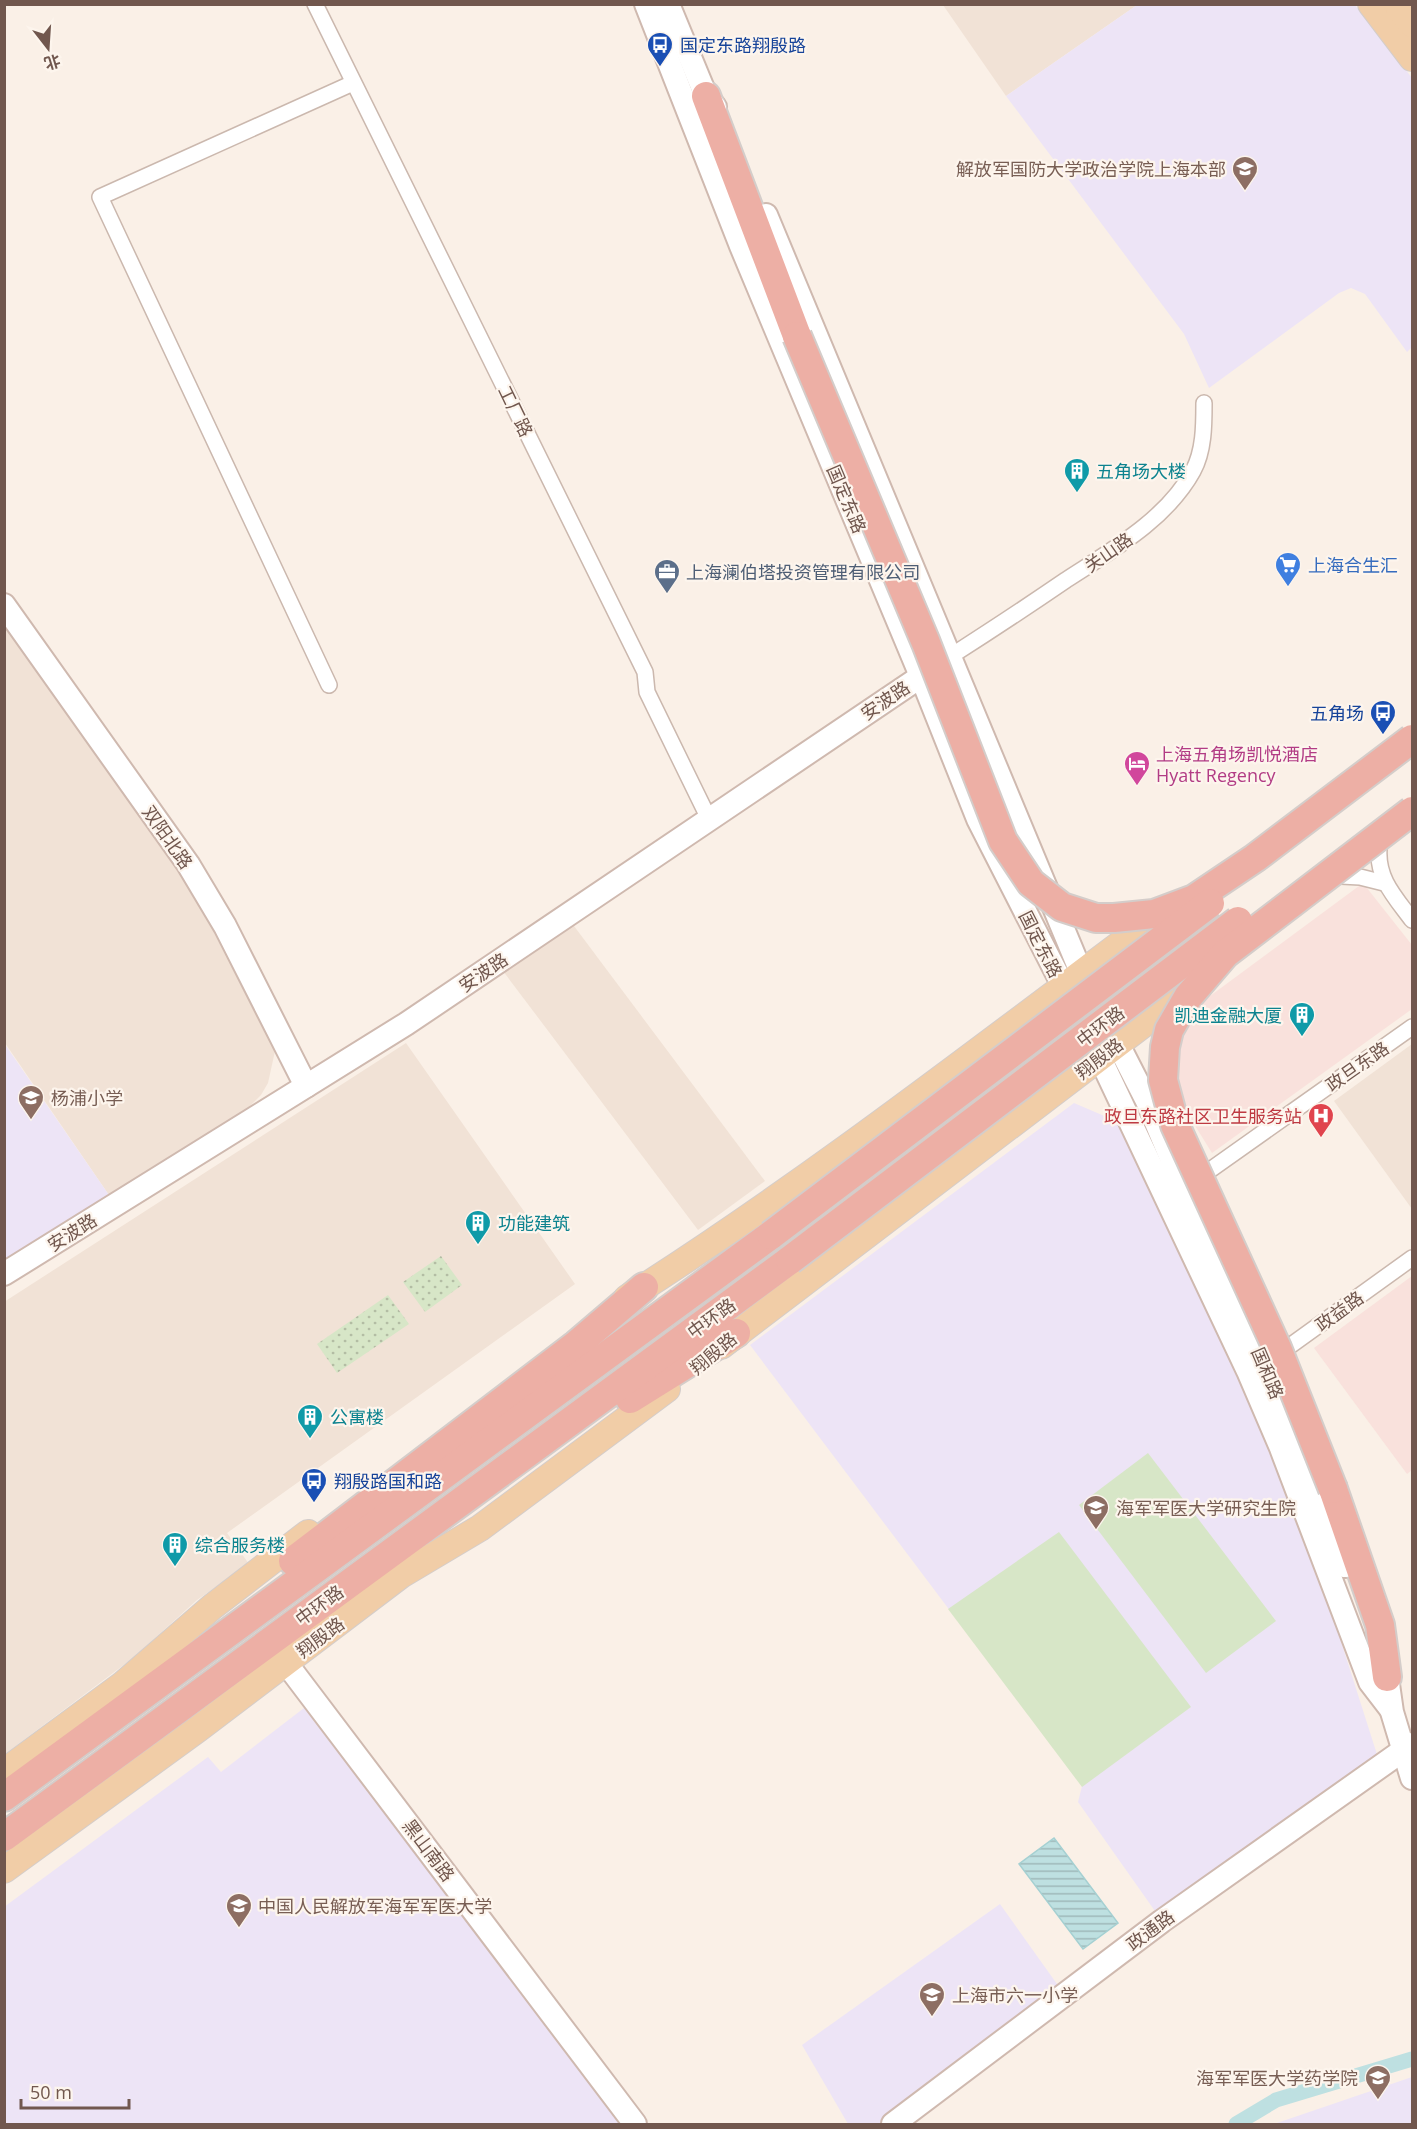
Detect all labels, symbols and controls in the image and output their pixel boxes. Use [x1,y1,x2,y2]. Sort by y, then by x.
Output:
north arrow [18,18,78,78]
bus stop icon: 国定东路翔殷路 [645,30,675,68]
place label: 国定东路翔殷路 [680,33,806,57]
text: 北 [42,49,63,75]
school or university icon: 解放军国防大学政治学院上海本部 [1230,154,1260,192]
place label: 解放军国防大学政治学院上海本部 [956,157,1226,181]
street label: 工厂路 [493,381,539,441]
building icon: 五角场大楼 [1062,456,1092,494]
place label: 五角场大楼 [1096,459,1186,483]
street label: 国定东路 [822,461,872,537]
street label: 关山路 [1079,527,1137,577]
supermarket icon: 上海合生汇 [1273,550,1303,588]
place label: 上海合生汇 [1308,553,1398,577]
office icon: 上海澜伯塔投资管理有限公司 [652,557,682,595]
place label: 上海澜伯塔投资管理有限公司 [686,560,920,584]
street label: 安波路 [856,675,914,725]
bus stop icon: 五角场 [1368,698,1398,736]
place label: 五角场 [1310,701,1364,725]
place label: 上海五角场凯悦酒店 Hyatt Regency [1156,742,1318,787]
hotel icon: 上海五角场凯悦酒店 Hyatt Regency [1122,749,1152,787]
street label: 双阳北路 [138,801,198,873]
street label: 国定东路 [1014,906,1068,982]
street label: 安波路 [454,947,512,997]
street label: 中环路 [1071,1000,1129,1052]
building icon: 凯迪金融大厦 [1287,1000,1317,1038]
place label: 凯迪金融大厦 [1174,1003,1282,1027]
street label: 翔殷路 [1070,1032,1128,1084]
street label: 政旦东路 [1321,1036,1393,1096]
school or university icon: 杨浦小学 [16,1083,46,1121]
place label: 杨浦小学 [51,1086,123,1110]
hospital icon: 政旦东路社区卫生服务站 [1306,1101,1336,1139]
place label: 政旦东路社区卫生服务站 [1104,1104,1302,1128]
street label: 安波路 [43,1208,101,1256]
building icon: 功能建筑 [463,1208,493,1246]
place label: 功能建筑 [498,1211,570,1235]
street label: 政益路 [1310,1285,1368,1337]
street label: 中环路 [682,1292,740,1344]
street label: 翔殷路 [685,1326,741,1380]
street label: 国和路 [1246,1343,1290,1403]
building icon: 公寓楼 [295,1402,325,1440]
place label: 公寓楼 [330,1405,384,1429]
bus stop icon: 翔殷路国和路 [299,1466,329,1504]
place label: 翔殷路国和路 [334,1469,442,1493]
school or university icon: 海军军医大学研究生院 [1081,1493,1111,1531]
place label: 海军军医大学研究生院 [1116,1496,1296,1520]
building icon: 综合服务楼 [160,1530,190,1568]
place label: 综合服务楼 [195,1533,285,1557]
street label: 中环路 [290,1579,348,1631]
street label: 翔殷路 [291,1611,349,1663]
street label: 黑山南路 [398,1814,460,1886]
school or university icon: 中国人民解放军海军军医大学 [224,1891,254,1929]
place label: 中国人民解放军海军军医大学 [258,1894,492,1918]
street label: 政通路 [1121,1904,1179,1956]
school or university icon: 上海市六一小学 [917,1980,947,2018]
place label: 上海市六一小学 [952,1983,1078,2007]
school or university icon: 海军军医大学药学院 [1363,2063,1393,2101]
place label: 海军军医大学药学院 [1196,2066,1358,2090]
scale bar [21,2072,129,2110]
text: 50 m [30,2080,72,2104]

